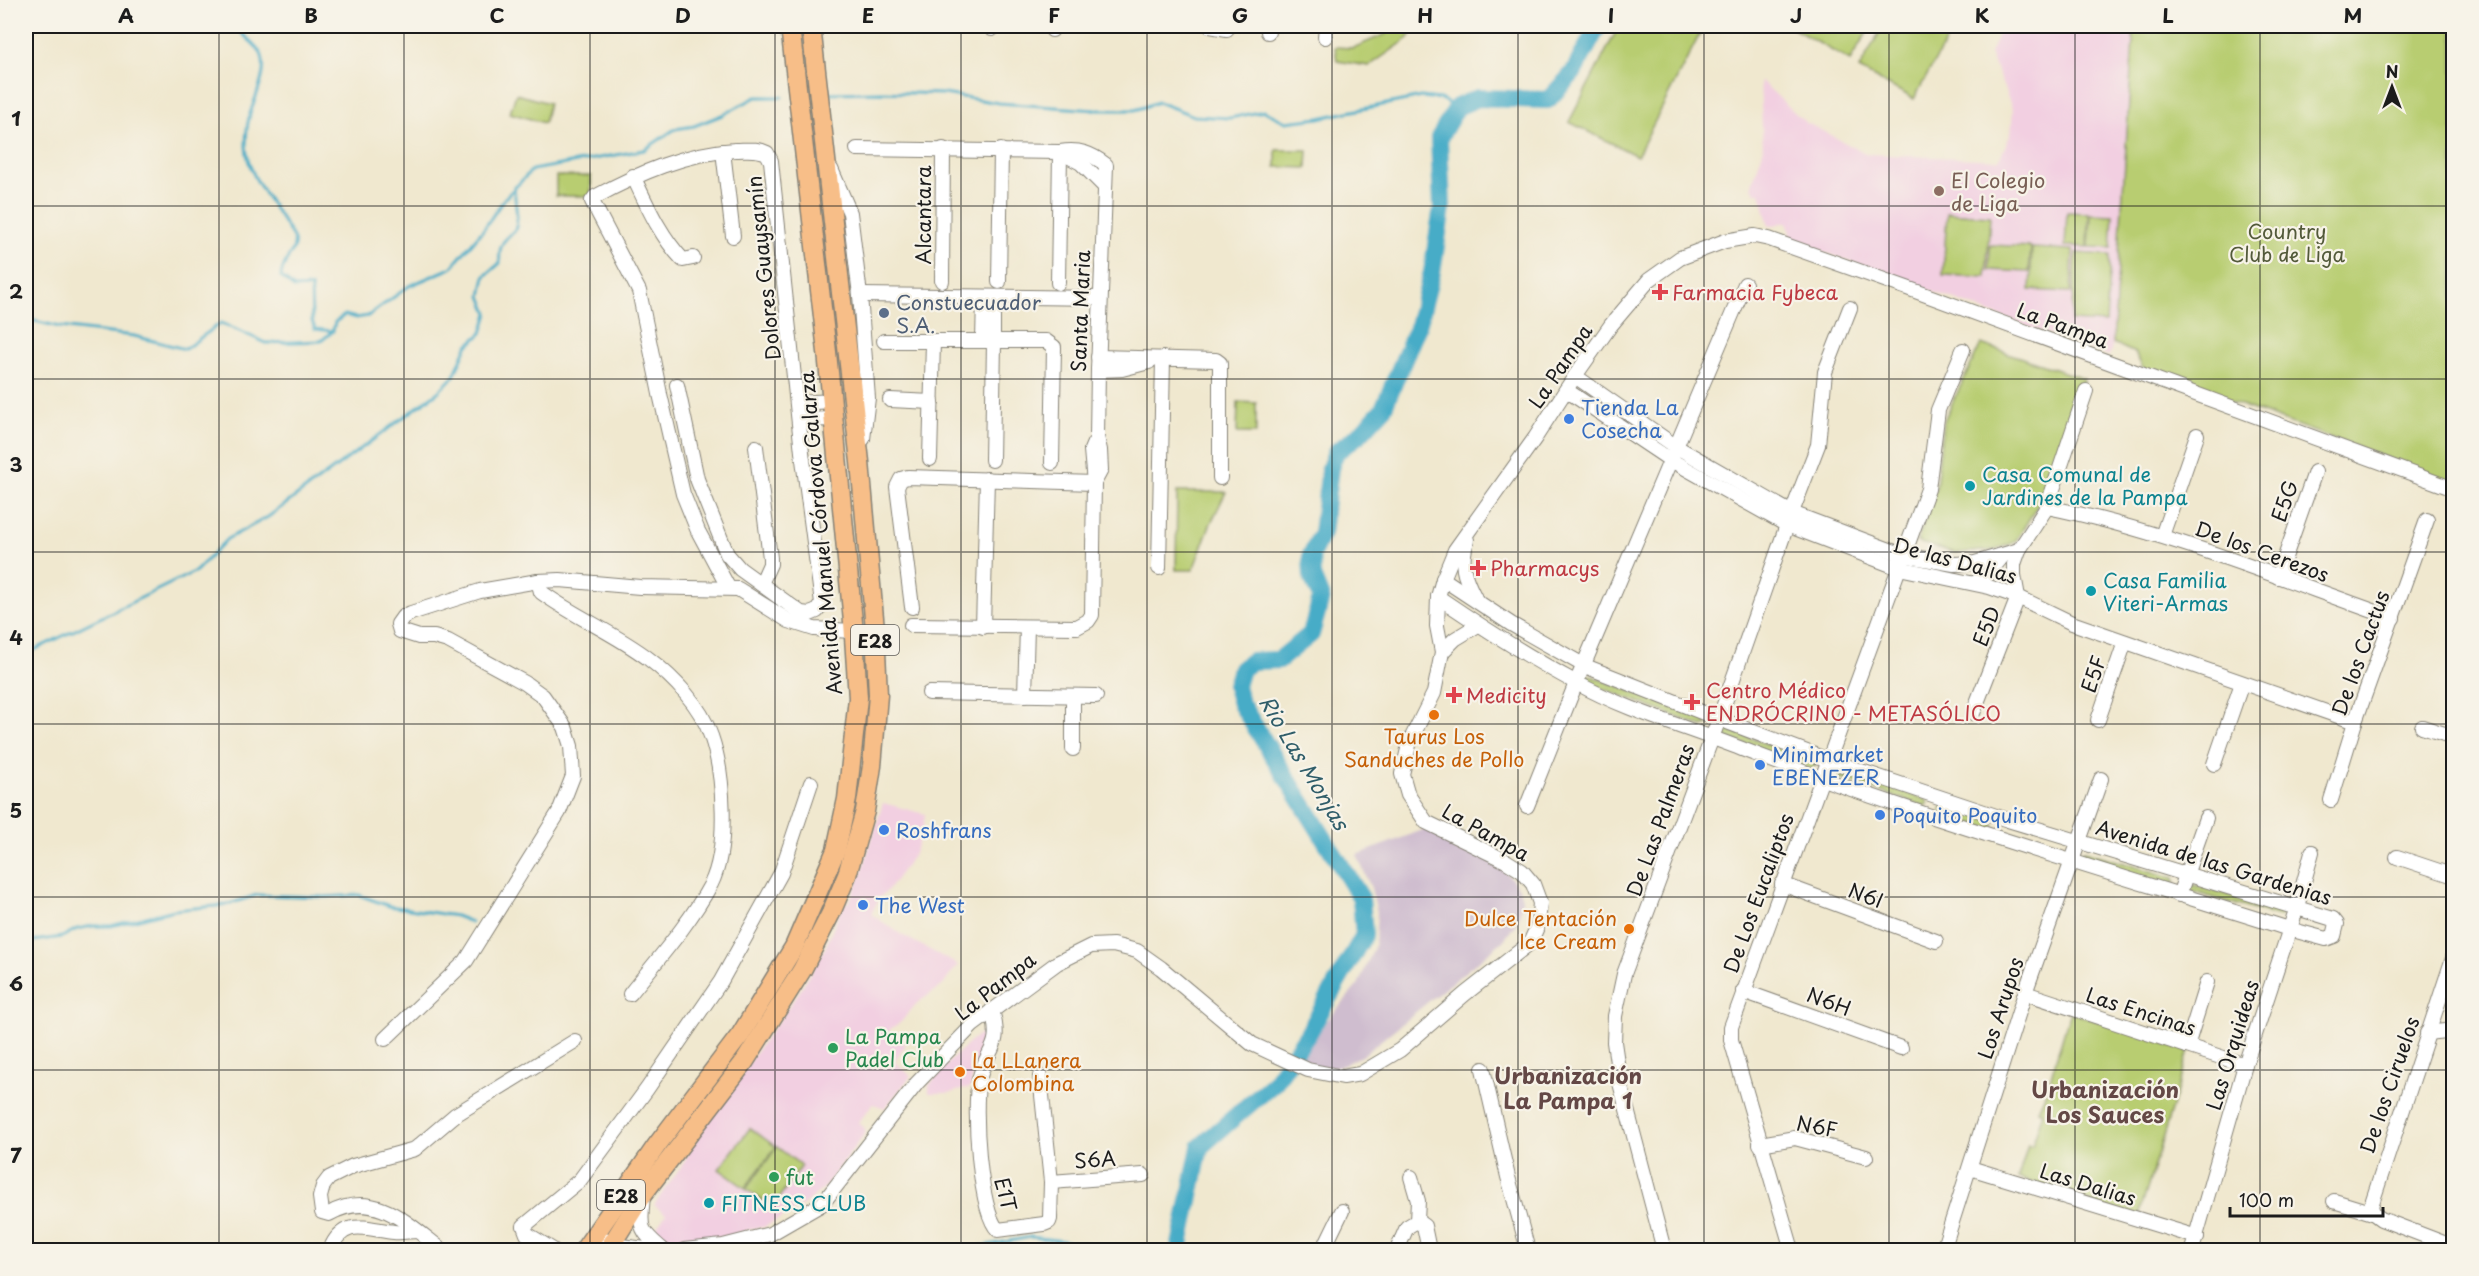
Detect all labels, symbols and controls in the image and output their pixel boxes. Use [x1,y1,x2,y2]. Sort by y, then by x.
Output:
text: A [118,0,134,30]
text: B [304,0,318,30]
text: C [489,0,505,30]
text: D [675,0,691,30]
text: E [862,0,874,30]
text: F [1048,0,1060,30]
text: G [1232,0,1248,30]
text: H [1417,0,1433,30]
text: I [1608,0,1614,30]
text: J [1790,0,1802,30]
text: K [1975,0,1990,30]
text: L [2162,0,2174,30]
text: M [2344,0,2362,30]
north arrow [2362,57,2422,117]
text: N [2386,59,2398,83]
text: 1 [11,103,21,133]
street label: Alcantara [908,165,938,265]
place label: El Colegio de Liga [1951,165,2045,218]
street label: Dolores Guaysamín [738,174,788,362]
marker: El Colegio de Liga [1932,184,1946,198]
park label: Country Club de Liga [2229,216,2346,269]
street label: Santa Maria [1063,249,1097,372]
text: 2 [9,276,23,306]
place label: Farmacia Fybeca [1672,277,1839,307]
marker: Farmacia Fybeca [1653,285,1667,299]
place label: Constuecuador S.A. [896,287,1042,340]
street label: La Pampa [2013,294,2114,356]
marker: Constuecuador S.A. [877,306,891,320]
street label: La Pampa [1521,317,1600,414]
street label: Avenida Manuel Córdova Galarza [791,370,849,696]
place label: Tienda La Cosecha [1581,392,1679,445]
marker: Tienda La Cosecha [1562,412,1576,426]
text: 3 [9,449,23,479]
place label: Casa Comunal de Jardines de la Pampa [1982,459,2189,512]
street label: E5G [2263,476,2305,526]
marker: Casa Comunal de Jardines de la Pampa [1963,479,1977,493]
street label: De los Cerezos [2191,513,2333,589]
street label: De las Dalias [1890,529,2020,591]
place label: Pharmacys [1490,553,1599,583]
marker: Pharmacys [1471,561,1485,575]
place label: Casa Familia Viteri-Armas [2103,565,2228,618]
marker: Casa Familia Viteri-Armas [2084,584,2098,598]
street label: De los Cactus [2323,586,2397,720]
street label: E5D [1965,601,2007,651]
text: 4 [9,622,23,652]
road number: E28 [851,625,899,655]
street label: E5F [2073,651,2113,697]
place label: Centro Médico ENDRÓCRINO - METASÓLICO [1706,675,2001,728]
place label: Medicity [1466,680,1547,710]
marker: Medicity [1447,688,1461,702]
water label: Rio Las Monjas [1252,689,1359,837]
marker: Centro Médico ENDRÓCRINO - METASÓLICO [1683,693,1701,711]
marker: Taurus Los Sanduches de Pollo [1427,708,1441,722]
place label: Taurus Los Sanduches de Pollo [1344,721,1524,774]
place label: Minimarket EBENEZER [1772,739,1883,792]
street label: De Las Palmeras [1618,740,1702,900]
marker: Minimarket EBENEZER [1753,758,1767,772]
text: 5 [10,795,22,825]
street label: La Pampa [1437,796,1536,869]
place label: Poquito Poquito [1892,800,2037,830]
marker: Poquito Poquito [1873,808,1887,822]
street label: De Los Eucaliptos [1715,809,1801,977]
street label: Avenida de las Gardenias [2093,812,2335,912]
place label: Roshfrans [896,815,992,845]
marker: Roshfrans [877,823,891,837]
street label: N6I [1844,875,1888,915]
place label: The West [875,890,965,920]
marker: The West [856,898,870,912]
place label: Dulce Tentación Ice Cream [1464,903,1617,956]
marker: Dulce Tentación Ice Cream [1622,922,1636,936]
street label: La Pampa [948,944,1043,1027]
street label: Los Arupos [1969,953,2031,1063]
text: 6 [9,968,23,998]
street label: Las Orquideas [2198,976,2266,1114]
street label: N6H [1803,979,1855,1023]
street label: Las Encinas [2082,979,2200,1043]
street label: De los Ciruelos [2352,1012,2426,1158]
place label: La Pampa Padel Club [845,1021,944,1074]
marker: La Pampa Padel Club [826,1041,840,1055]
place label: La LLanera Colombina [972,1045,1082,1098]
district label: Urbanización La Pampa 1 [1494,1058,1642,1116]
marker: La LLanera Colombina [953,1065,967,1079]
district label: Urbanización Los Sauces [2031,1072,2179,1130]
street label: N6F [1794,1108,1840,1144]
text: 7 [10,1140,22,1170]
street label: S6A [1073,1143,1117,1175]
street label: Las Dalias [2036,1155,2140,1213]
place label: fut [786,1162,814,1192]
marker: fut [767,1170,781,1184]
street label: E1T [987,1174,1025,1214]
road number: E28 [597,1180,645,1210]
scale bar [2230,1180,2383,1218]
text: 100 m [2239,1186,2294,1213]
place label: FITNESS CLUB [721,1188,866,1218]
marker: FITNESS CLUB [702,1196,716,1210]

